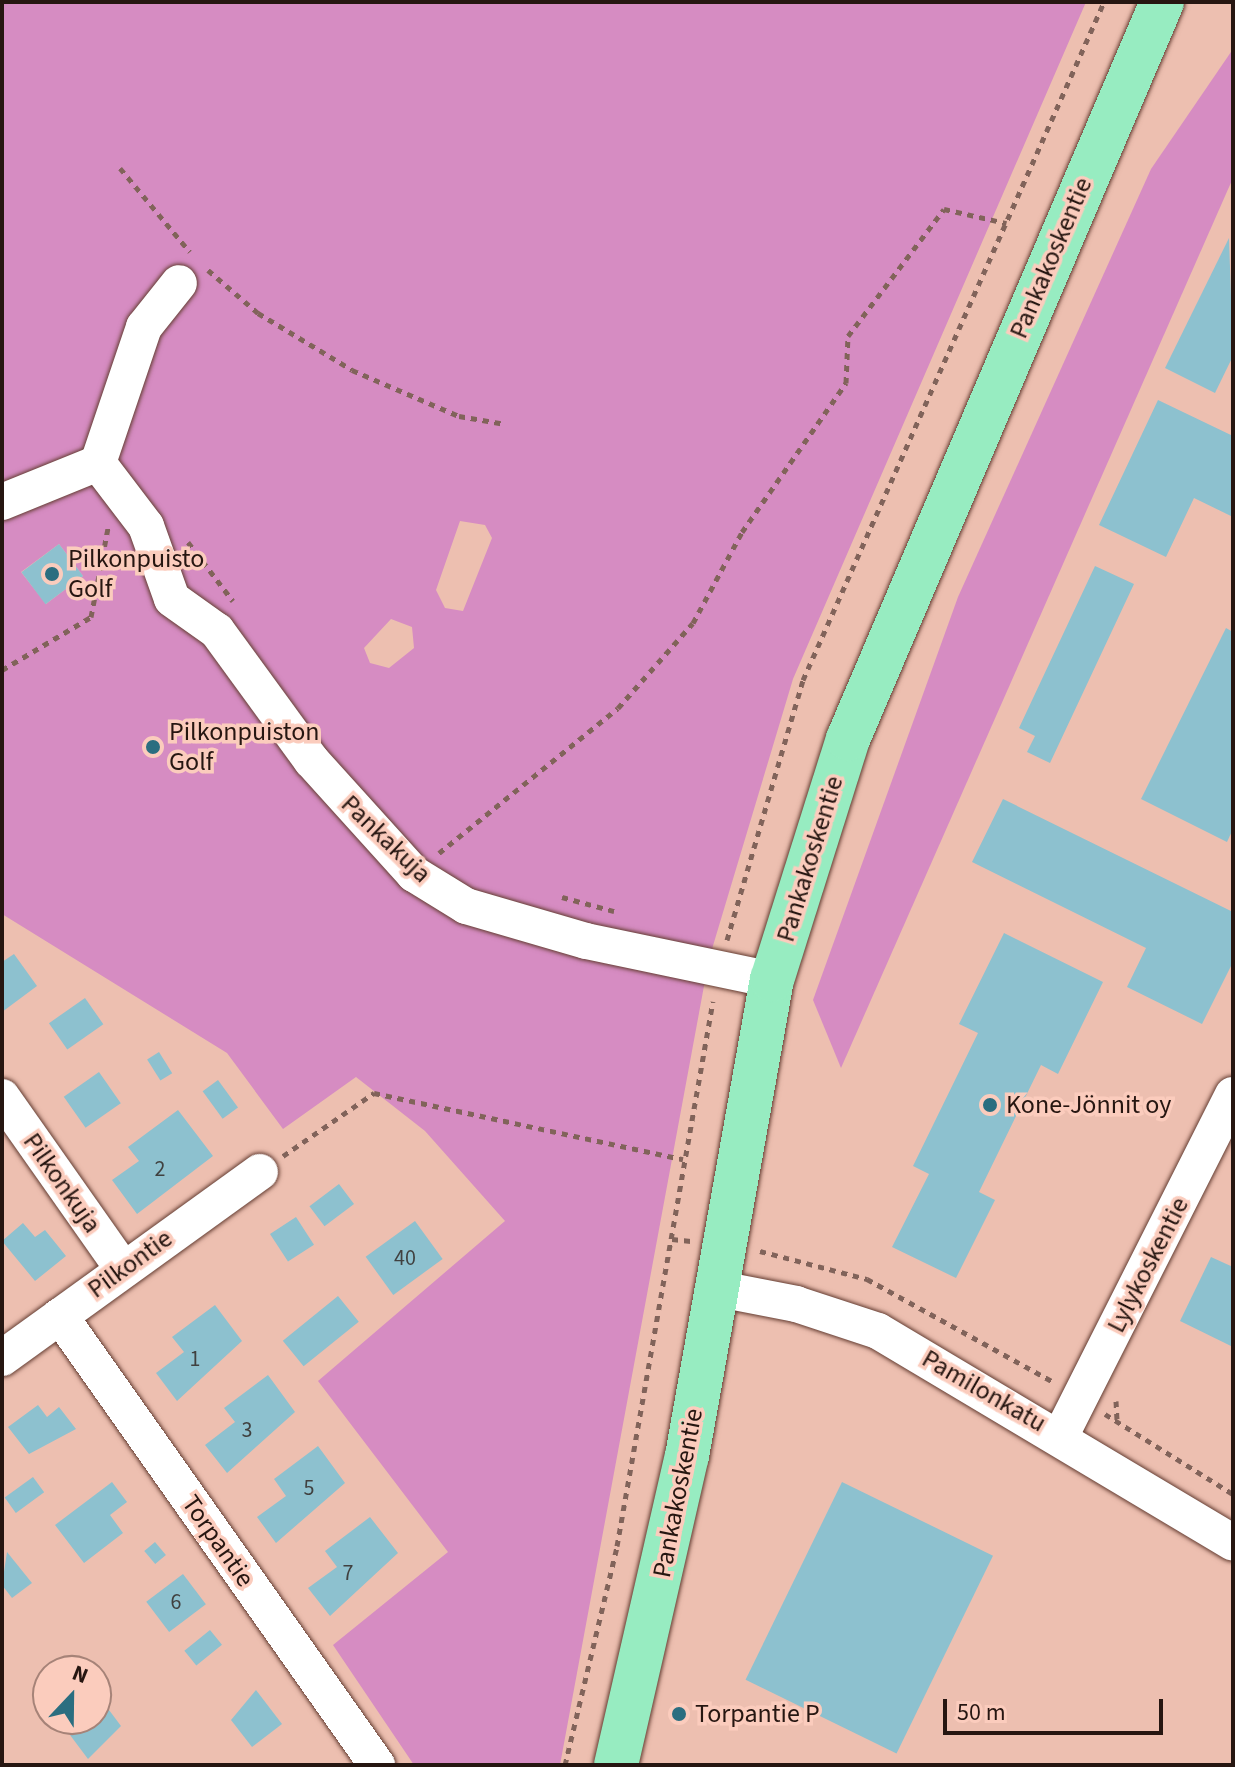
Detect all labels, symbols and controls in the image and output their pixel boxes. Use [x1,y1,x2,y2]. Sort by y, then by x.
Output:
street label: Pankakoskentie [1003,173,1099,343]
place label: Pilkonpuisto Golf [68,543,204,604]
marker: Pilkonpuisto Golf [43,565,61,583]
place label: Pilkonpuiston Golf [169,716,320,778]
marker: Pilkonpuiston Golf [144,738,162,756]
street label: Pankakoskentie [770,772,850,946]
street label: Pankakuja [335,789,437,889]
place label: Kone-Jönnit oy [1006,1089,1171,1121]
marker: Kone-Jönnit oy [981,1096,999,1114]
street label: Pilkonkuja [16,1127,108,1239]
house number: 2 [155,1157,165,1183]
street label: Lylykoskentie [1101,1192,1195,1338]
street label: Pilkontie [82,1223,178,1305]
house number: 40 [394,1246,416,1272]
street label: Pamilonkatu [916,1343,1052,1439]
house number: 1 [190,1347,200,1373]
street label: Pankakoskentie [646,1406,710,1580]
house number: 3 [242,1418,252,1444]
house number: 5 [304,1476,314,1502]
street label: Torpantie [175,1489,261,1593]
house number: 7 [343,1561,353,1587]
house number: 6 [171,1590,181,1616]
north arrow [32,1655,112,1735]
text: N [67,1657,93,1692]
scale bar [947,1683,1167,1733]
text: 50 m [957,1695,1006,1730]
place label: Torpantie P [695,1698,820,1730]
marker: Torpantie P [670,1705,688,1723]

